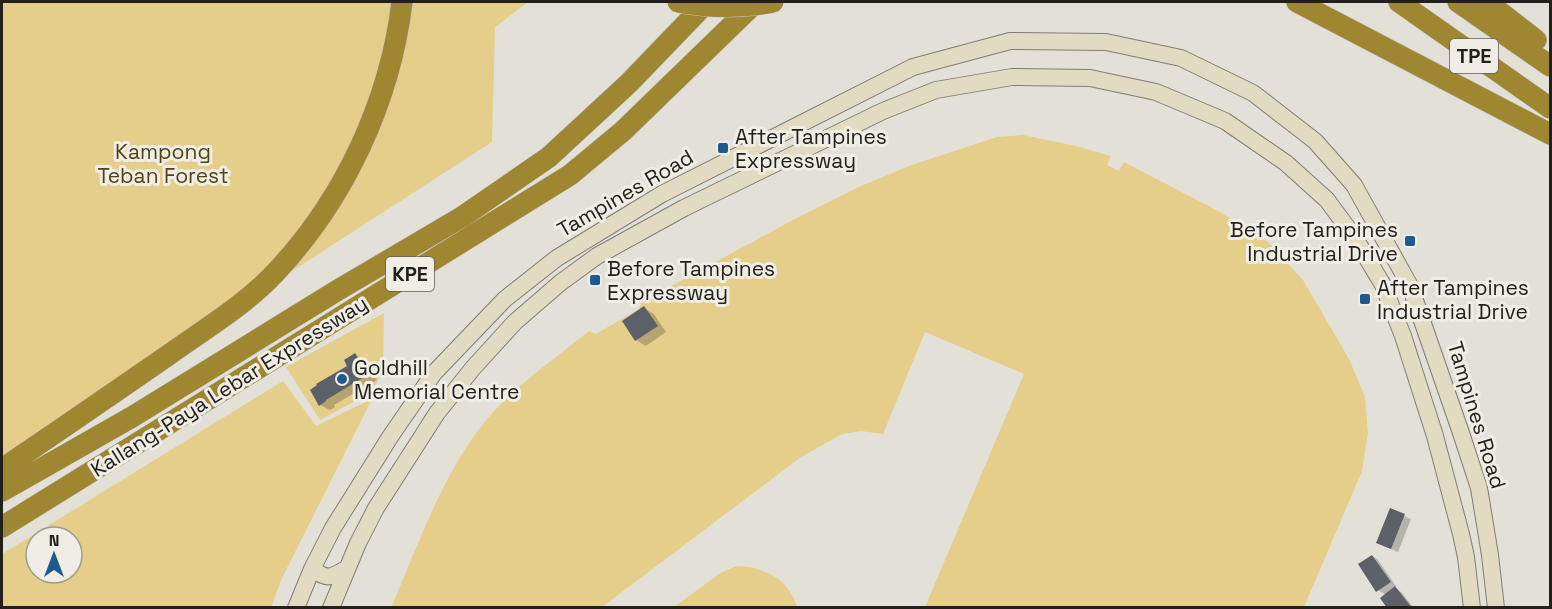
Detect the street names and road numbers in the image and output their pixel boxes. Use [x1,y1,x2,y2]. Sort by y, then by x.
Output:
road number: TPE [1450,39,1498,73]
street label: Tampines Road [552,143,698,243]
road number: KPE [386,257,434,291]
street label: Kallang-Paya Lebar Expressway [86,289,372,483]
street label: Tampines Road [1442,338,1512,492]

